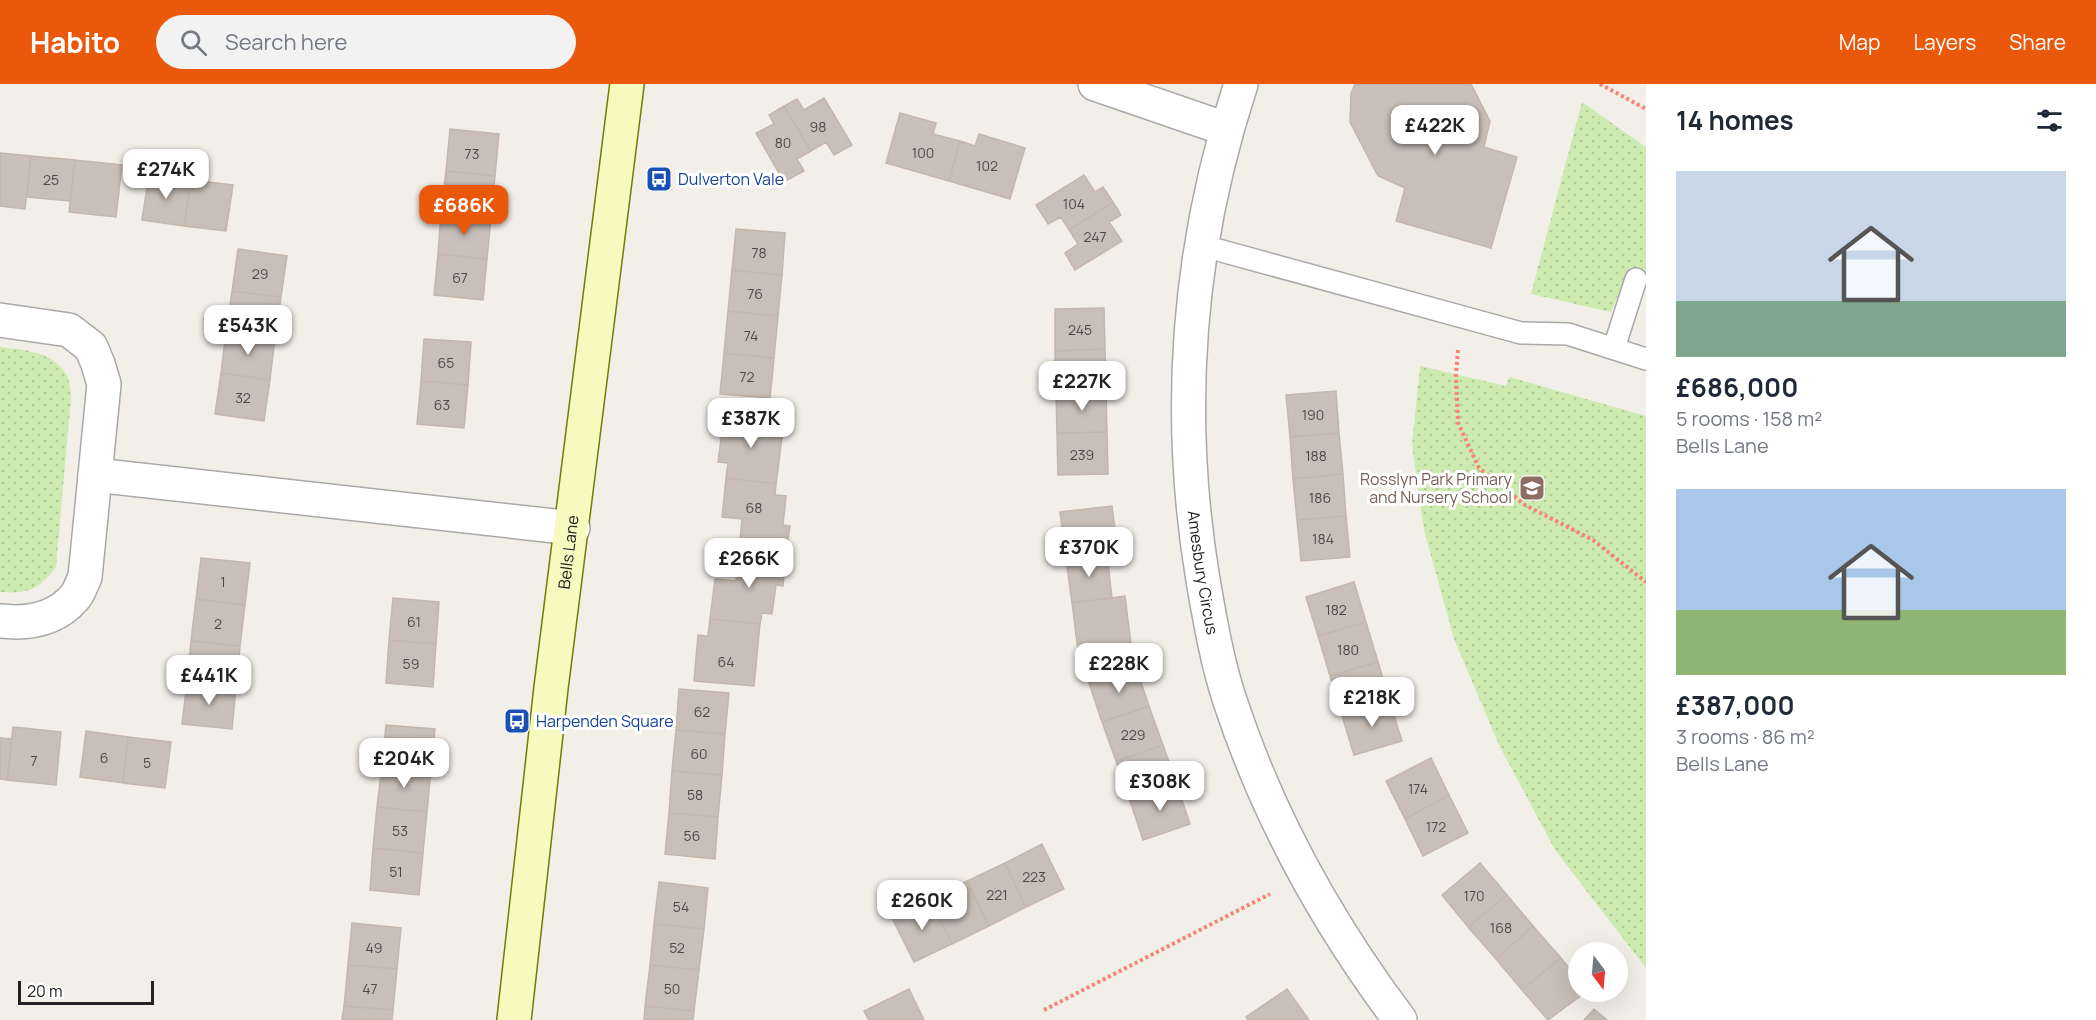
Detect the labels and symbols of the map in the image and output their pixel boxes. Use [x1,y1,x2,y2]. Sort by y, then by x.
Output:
pin: £422K [1393,105,1477,156]
house number: 98 [810,117,826,136]
house number: 80 [775,133,791,152]
house number: 100 [912,143,934,162]
house number: 73 [465,144,479,163]
pin: £274K [124,149,208,200]
house number: 102 [976,156,998,175]
bus stop icon: Dulverton Vale [644,164,674,194]
place label: Dulverton Vale [678,168,784,190]
house number: 25 [43,170,59,189]
pin: £686K [422,185,506,236]
house number: 104 [1063,194,1085,213]
house number: 247 [1084,227,1106,246]
house number: 78 [751,243,767,262]
house number: 29 [252,264,268,283]
house number: 67 [452,268,468,287]
house number: 76 [747,284,763,303]
pin: £543K [206,305,290,356]
house number: 245 [1068,320,1092,339]
house number: 74 [744,326,758,345]
house number: 65 [438,353,454,372]
pin: £227K [1040,361,1124,412]
house number: 72 [739,367,755,386]
house number: 32 [235,388,251,407]
house number: 63 [434,395,450,414]
pin: £387K [709,398,793,449]
house number: 190 [1302,405,1324,424]
house number: 239 [1070,445,1094,464]
house number: 188 [1305,446,1327,465]
place label: Rosslyn Park Primary and Nursery School [1360,468,1513,508]
school or university icon: Rosslyn Park Primary and Nursery School [1517,473,1547,503]
house number: 186 [1309,488,1331,507]
house number: 68 [746,498,762,517]
street label: Amesbury Circus [1183,509,1224,636]
street label: Bells Lane [553,514,584,590]
pin: £370K [1047,527,1131,578]
house number: 184 [1312,529,1334,548]
pin: £266K [707,538,791,589]
house number: 1 [220,572,226,591]
house number: 182 [1325,600,1347,619]
house number: 61 [407,612,421,631]
house number: 2 [214,614,222,633]
house number: 180 [1337,640,1359,659]
pin: £228K [1077,643,1161,694]
house number: 64 [718,652,734,671]
house number: 59 [403,654,419,673]
pin: £441K [167,655,251,706]
pin: £218K [1330,677,1414,728]
house number: 62 [694,702,710,721]
bus stop icon: Harpenden Square [502,706,532,736]
place label: Harpenden Square [536,710,674,732]
house number: 229 [1121,725,1145,744]
pin: £204K [362,738,446,789]
house number: 60 [690,744,708,763]
house number: 6 [100,748,108,767]
house number: 7 [30,751,38,770]
house number: 5 [143,753,151,772]
pin: £308K [1118,761,1202,812]
house number: 174 [1408,779,1428,798]
house number: 58 [687,785,703,804]
house number: 172 [1426,817,1446,836]
house number: 53 [392,821,408,840]
house number: 56 [684,826,700,845]
house number: 51 [389,862,403,881]
house number: 223 [1022,867,1046,886]
pin: £260K [880,880,964,931]
house number: 221 [986,885,1008,904]
house number: 170 [1463,886,1485,905]
house number: 54 [673,897,689,916]
house number: 168 [1490,918,1512,937]
house number: 49 [366,938,382,957]
house number: 52 [669,938,685,957]
north arrow [1568,942,1628,1002]
scale bar [18,978,154,1006]
house number: 47 [362,979,378,998]
house number: 50 [664,979,680,998]

